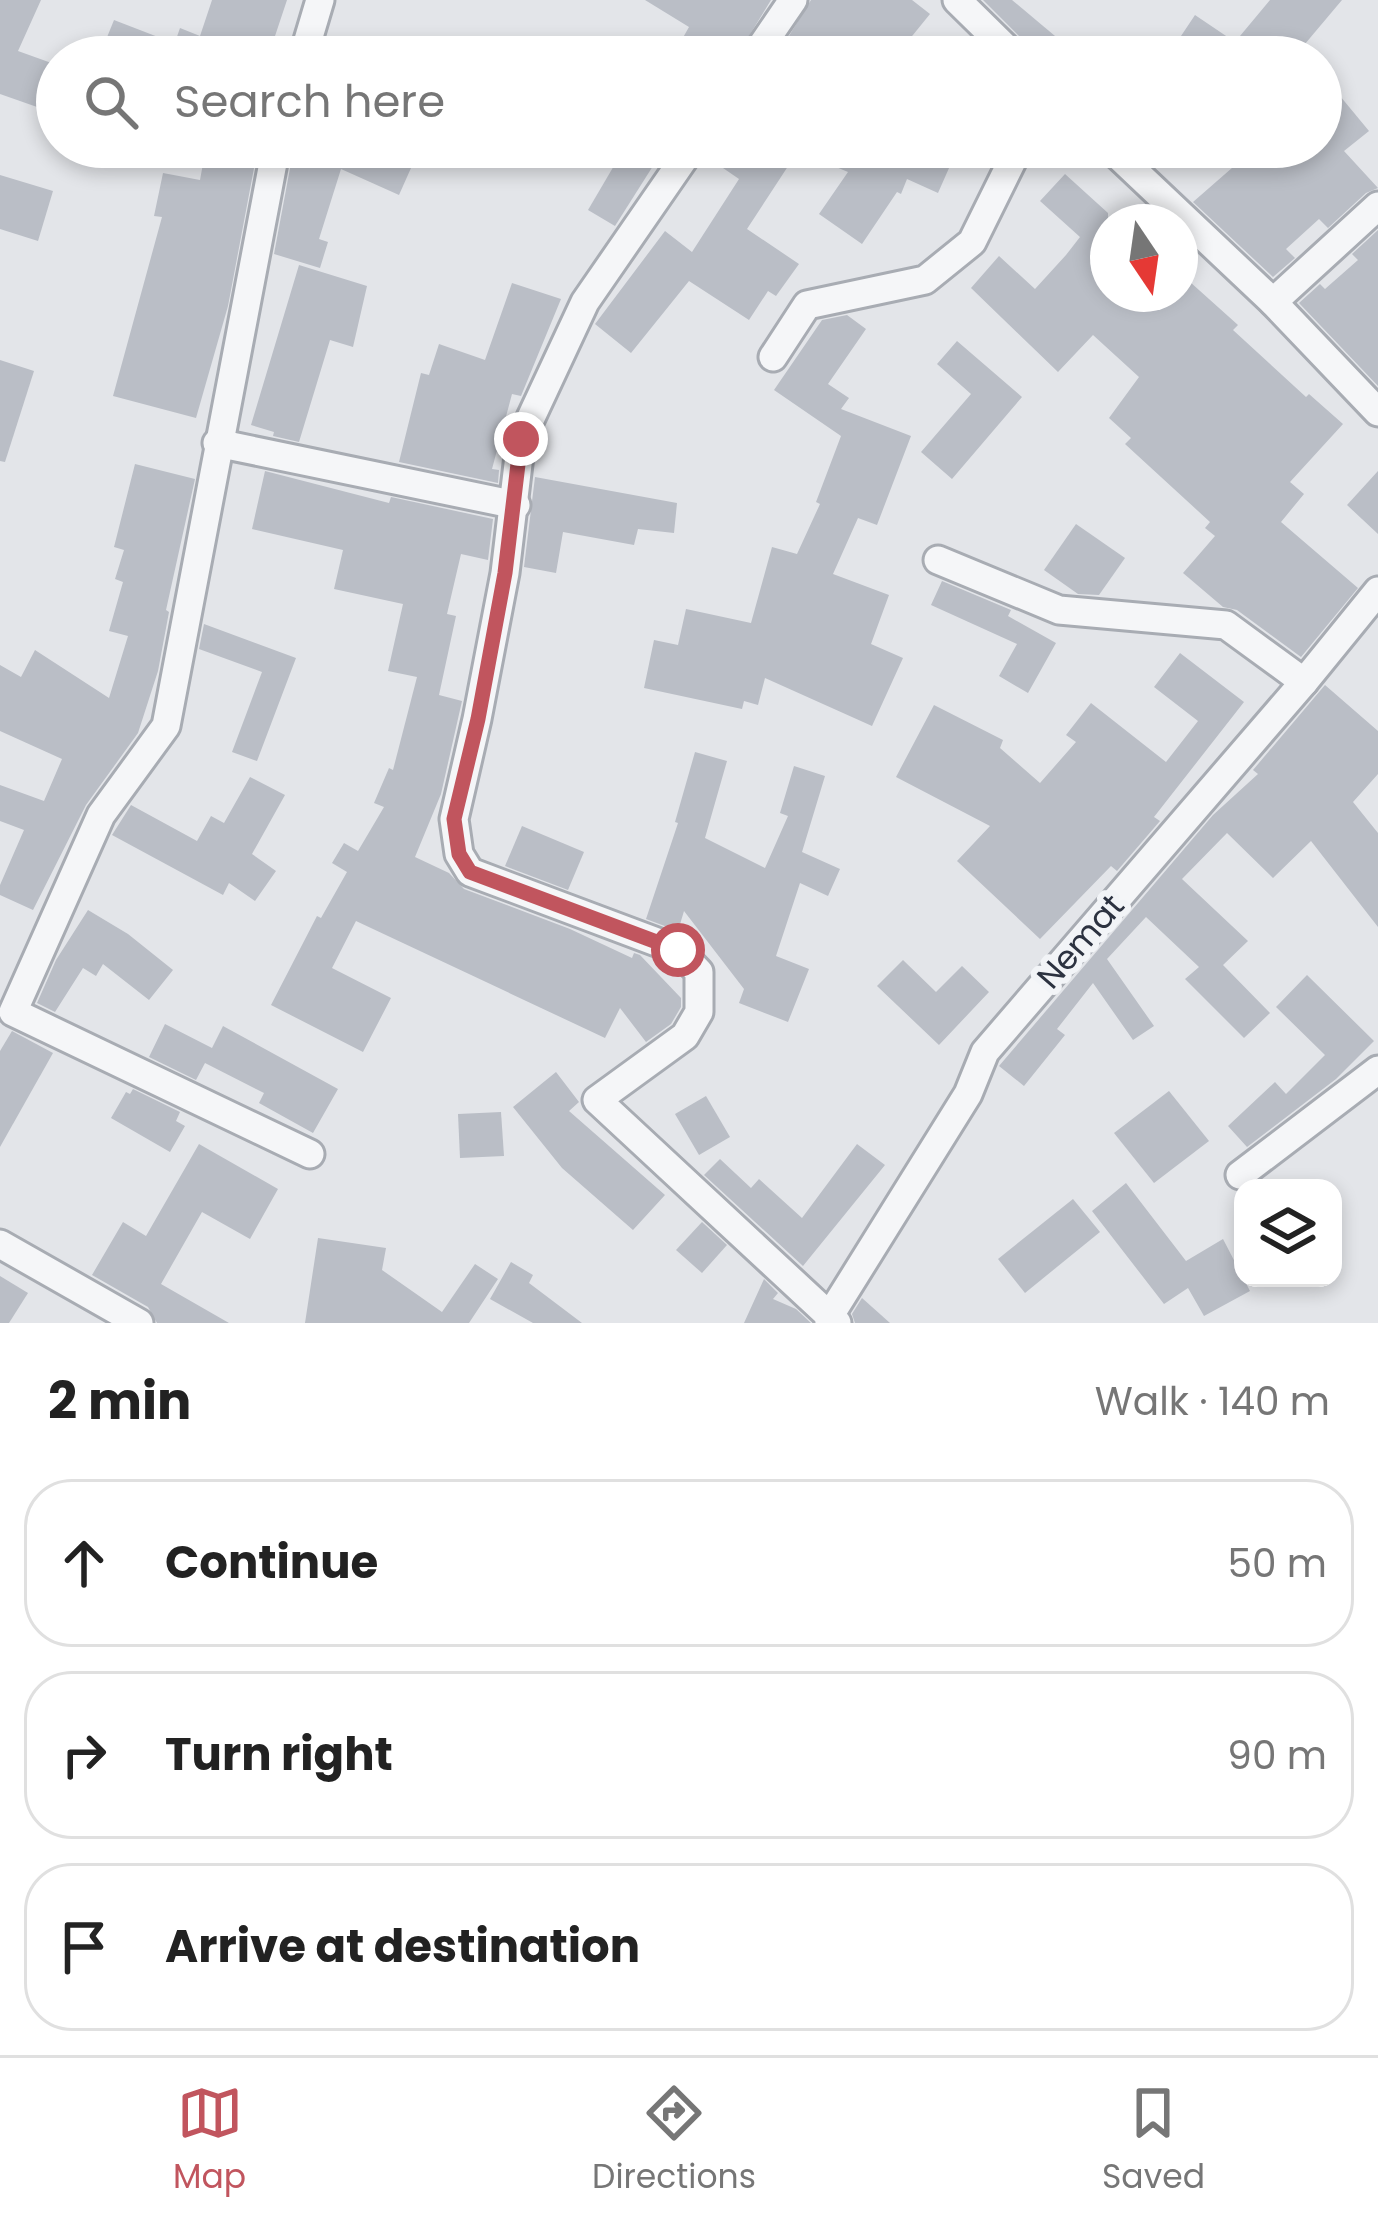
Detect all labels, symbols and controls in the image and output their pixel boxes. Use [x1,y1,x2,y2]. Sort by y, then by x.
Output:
search box [36,36,1342,168]
icon: search [78,69,144,135]
text: Search here [174,70,445,133]
north arrow [1090,204,1198,312]
route end [494,412,548,466]
street label: Nemat [1026,884,1135,999]
route start [651,923,705,977]
map controls [1234,1179,1342,1287]
button: layers [1234,1179,1342,1287]
text: 2 min [48,1365,191,1437]
text: Walk · 140 m [1095,1374,1330,1429]
icon: ahead [51,1530,117,1596]
text: Continue [165,1531,378,1594]
text: 50 m [1227,1536,1327,1591]
icon: right [51,1722,117,1788]
text: Turn right [165,1723,393,1786]
text: 90 m [1227,1728,1327,1783]
icon: arrive [51,1914,117,1980]
text: Arrive at destination [165,1915,640,1978]
tab: Map [173,2080,246,2202]
tab: Directions [592,2080,756,2202]
tab: Saved [1102,2080,1205,2202]

